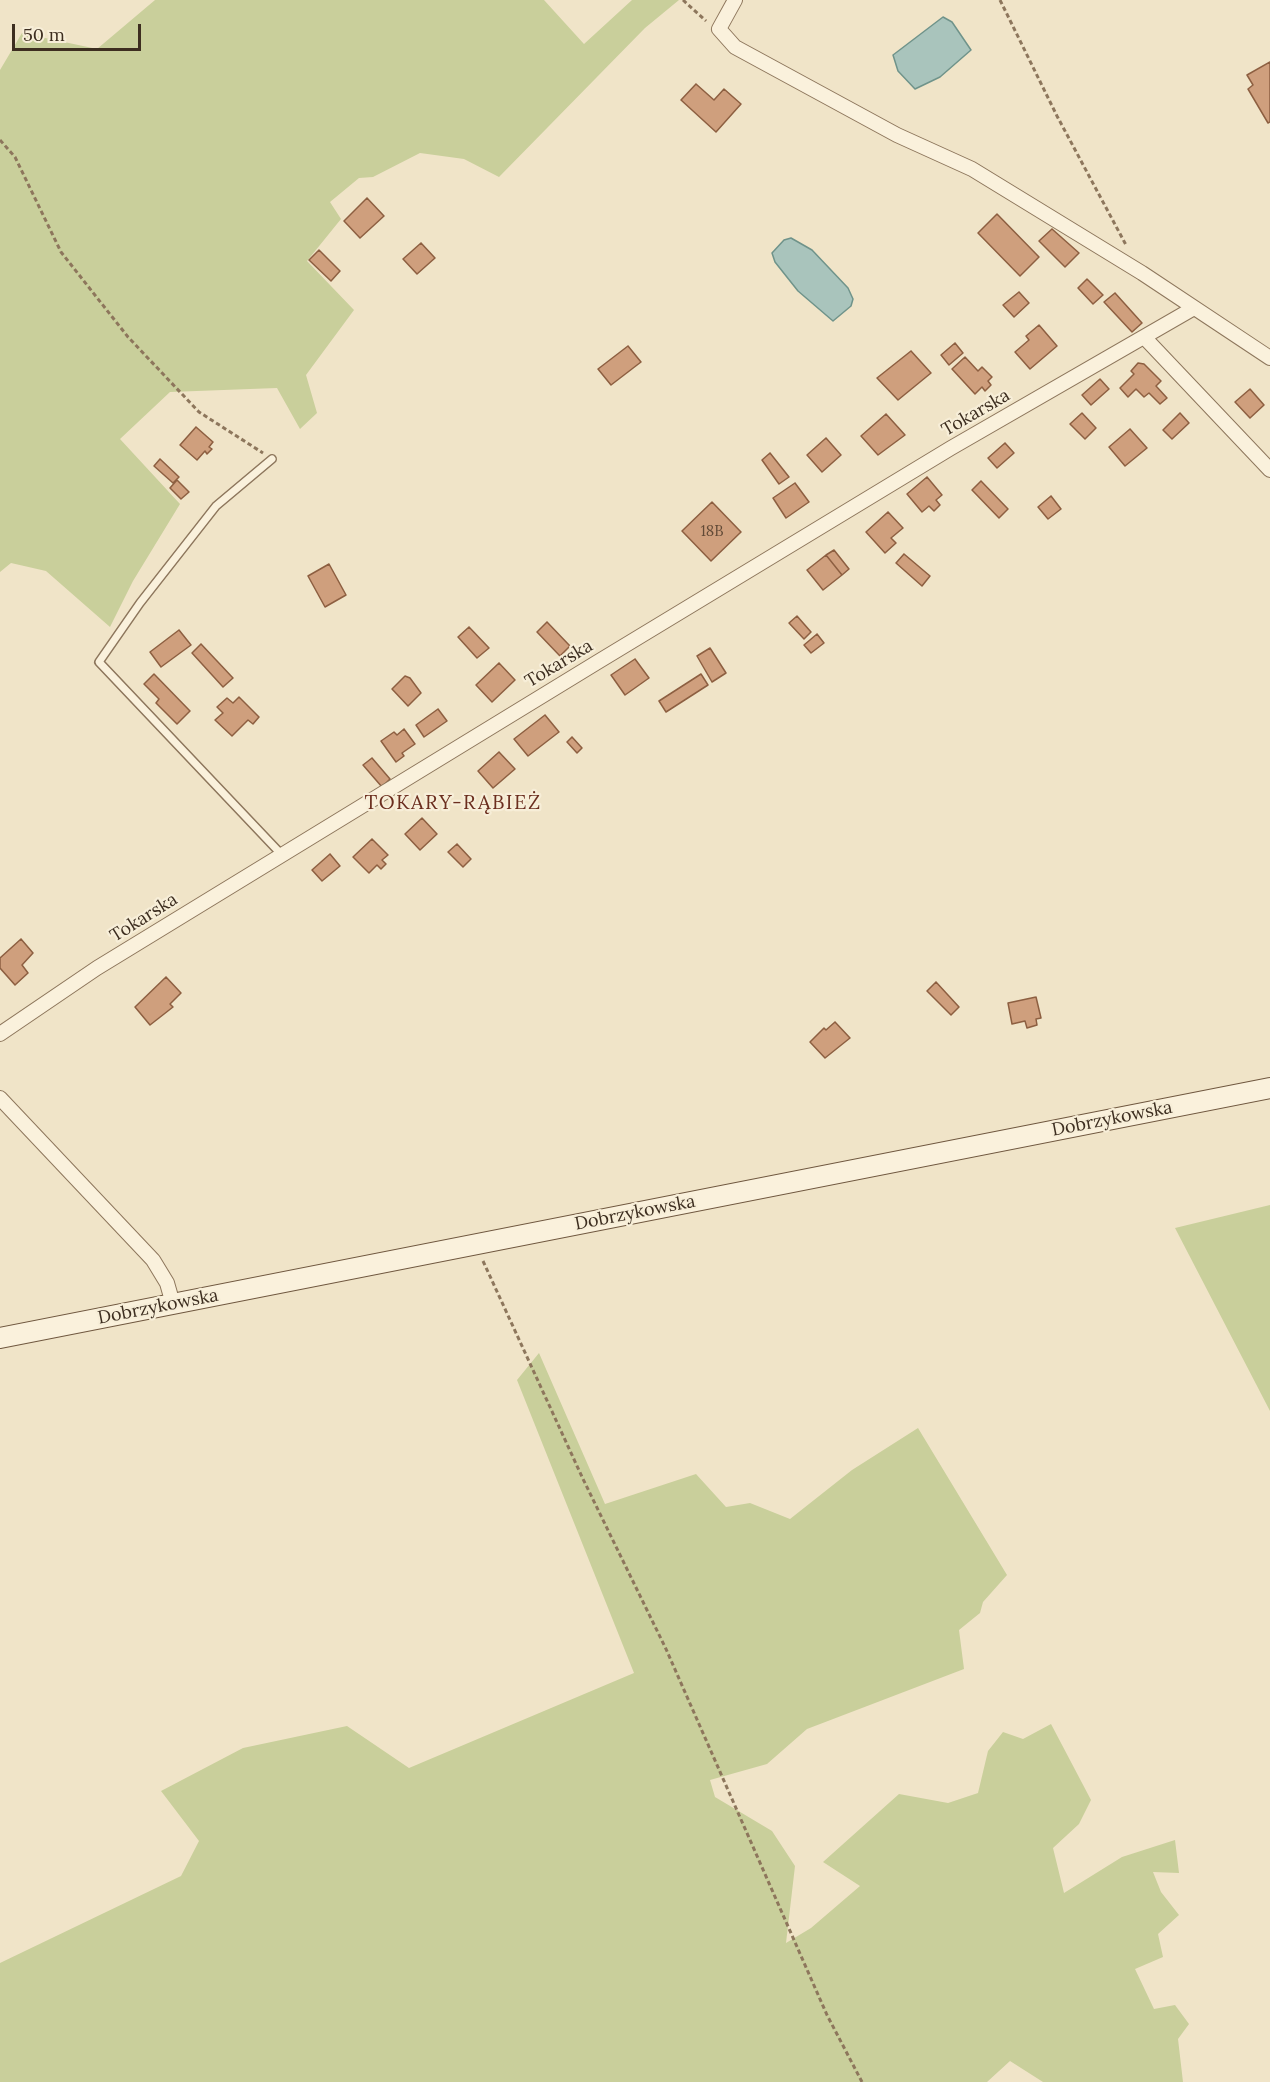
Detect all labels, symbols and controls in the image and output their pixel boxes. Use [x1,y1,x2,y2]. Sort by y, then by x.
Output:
scale bar [15,12,144,50]
text: 50 m [23,23,65,46]
street label: Tokarska [938,385,1014,441]
house number: 18B [700,523,724,541]
street label: Tokarska [521,635,597,693]
district label: TOKARY-RĄBIEŻ [364,791,542,815]
street label: Tokarska [106,889,182,947]
street label: Dobrzykowska [1050,1097,1174,1141]
street label: Dobrzykowska [573,1191,697,1235]
street label: Dobrzykowska [96,1285,220,1329]

